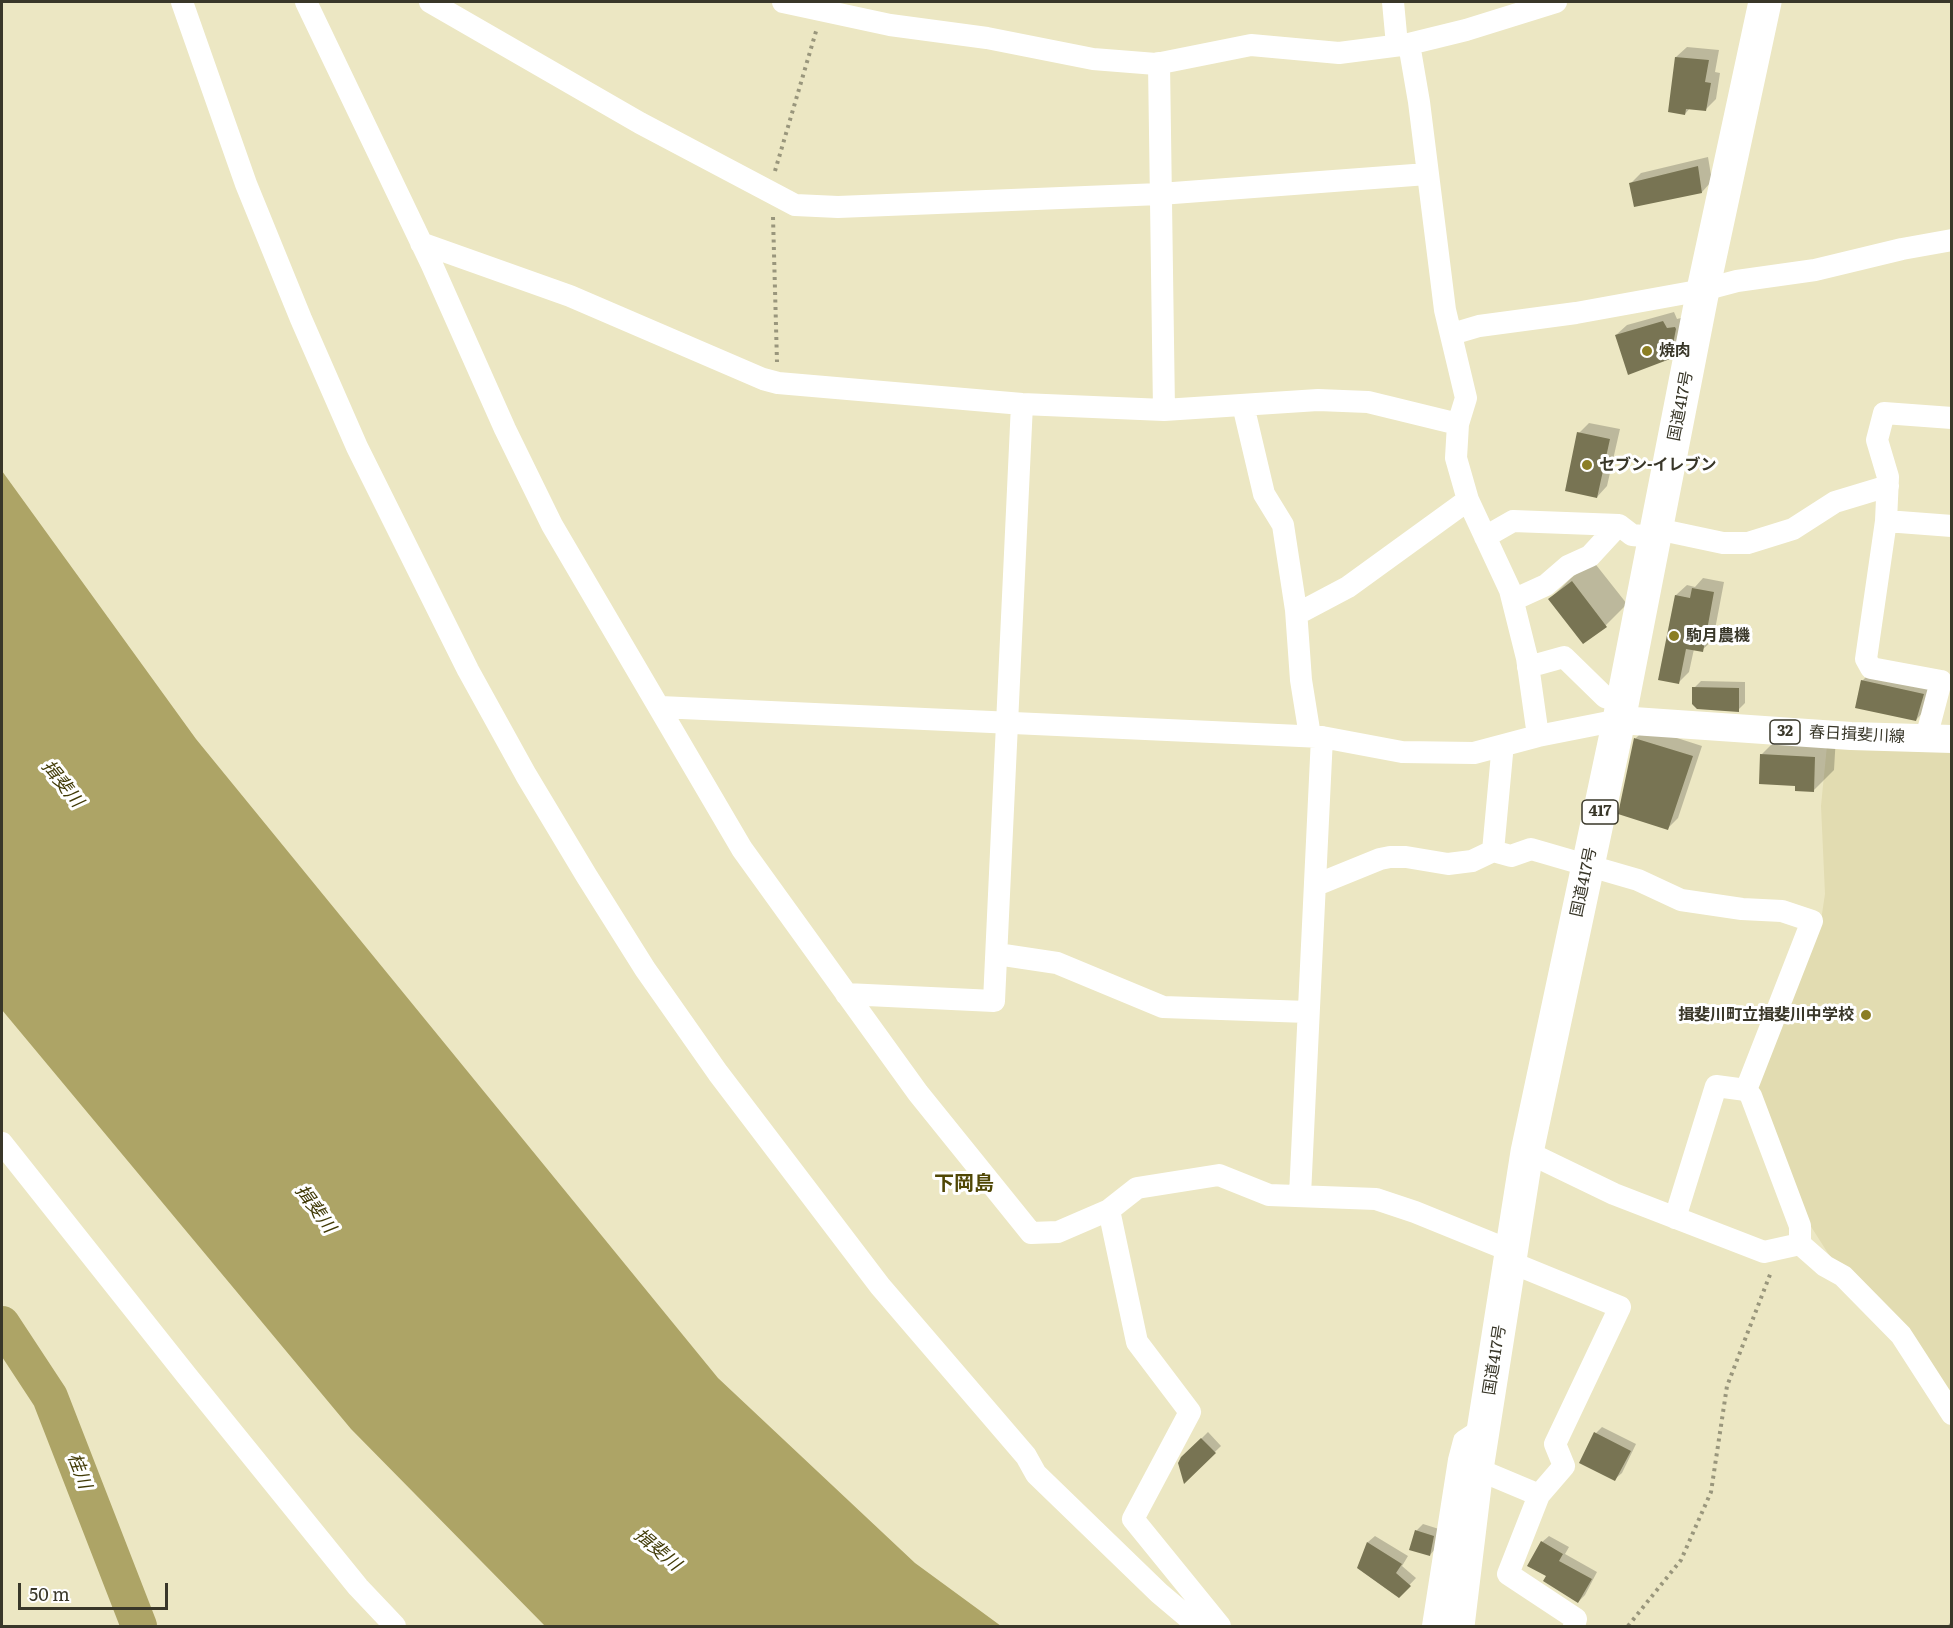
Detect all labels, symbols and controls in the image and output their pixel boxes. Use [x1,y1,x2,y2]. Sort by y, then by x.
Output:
place label: 焼肉 [1659,341,1691,361]
marker: 焼肉 [1640,344,1654,358]
street label: 国道417号 [1665,369,1697,443]
place label: セブン-イレブン [1599,455,1716,475]
marker: セブン-イレブン [1580,458,1594,472]
place label: 駒月農機 [1686,626,1750,646]
marker: 駒月農機 [1667,629,1681,643]
road number: 32 [1770,720,1800,744]
street label: 春日揖斐川線 [1809,723,1905,747]
water label: 揖斐川 [37,756,87,812]
road number: 417 [1582,800,1618,824]
street label: 国道417号 [1567,845,1601,919]
place label: 揖斐川町立揖斐川中学校 [1678,1005,1854,1025]
marker: 揖斐川町立揖斐川中学校 [1859,1008,1873,1022]
district label: 下岡島 [934,1172,994,1196]
water label: 揖斐川 [290,1181,340,1237]
street label: 国道417号 [1480,1323,1510,1397]
water label: 桂川 [62,1450,96,1492]
water label: 揖斐川 [629,1524,685,1576]
scale bar [21,1571,171,1609]
text: 50 m [29,1580,70,1607]

